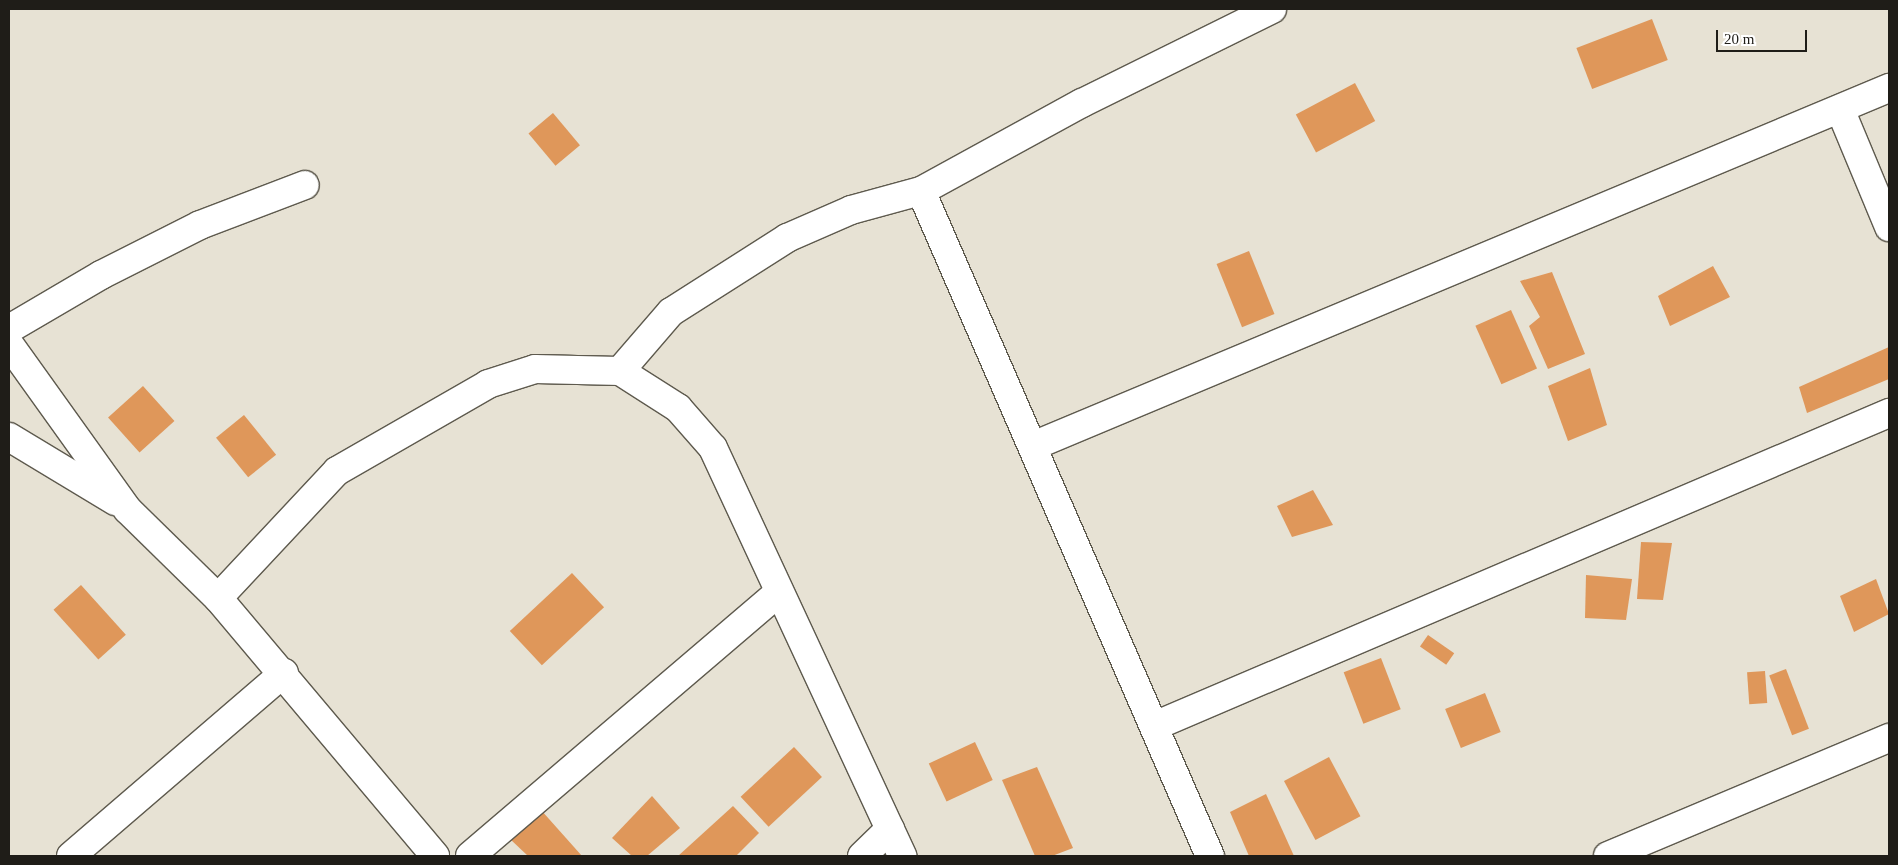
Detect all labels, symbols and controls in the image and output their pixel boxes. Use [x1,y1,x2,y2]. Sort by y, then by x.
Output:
scale bar [1718,20,1809,52]
text: 20 m [1724,31,1754,47]

